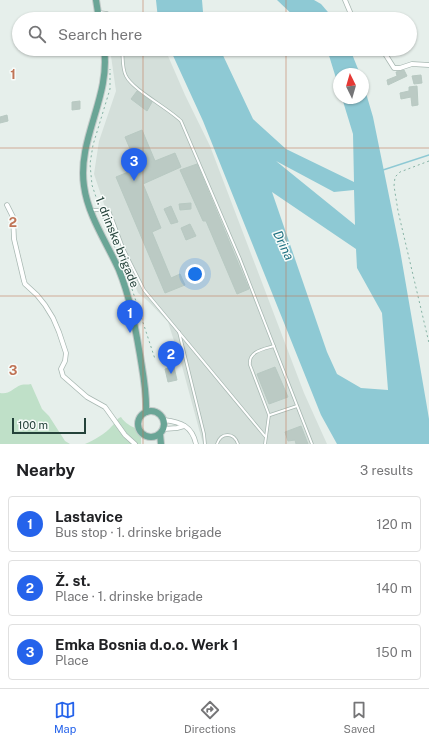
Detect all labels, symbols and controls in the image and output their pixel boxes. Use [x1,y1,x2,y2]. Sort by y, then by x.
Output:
search box [12,12,417,56]
icon: search [26,23,48,45]
text: Search here [58,26,142,43]
text: 1 [10,67,16,82]
north arrow [333,68,369,104]
pin: 3 [121,148,147,181]
street label: 1. drinske brigade [92,194,142,290]
text: 2 [9,215,17,230]
water label: Drina [270,228,297,263]
your location [185,264,205,284]
pin: 1 [117,300,143,333]
pin: 2 [158,341,184,374]
text: 3 [9,363,18,378]
scale bar [12,416,86,435]
text: 100 m [18,419,48,431]
text: Nearby [16,460,75,480]
text: 3 results [360,463,413,478]
text: Lastavice [55,508,123,525]
text: 1 [27,517,33,532]
text: 120 m [377,517,412,532]
text: Bus stop · 1. drinske brigade [55,525,222,540]
text: Ž. st. [55,572,91,589]
text: 2 [26,581,34,596]
text: 140 m [376,581,412,596]
text: Place · 1. drinske brigade [55,589,203,604]
text: Emka Bosnia d.o.o. Werk 1 [55,636,238,653]
text: 3 [26,645,34,660]
text: 150 m [376,645,412,660]
text: Place [55,653,89,668]
tab: Map [54,699,76,735]
tab: Directions [184,699,236,735]
tab: Saved [344,699,375,735]

